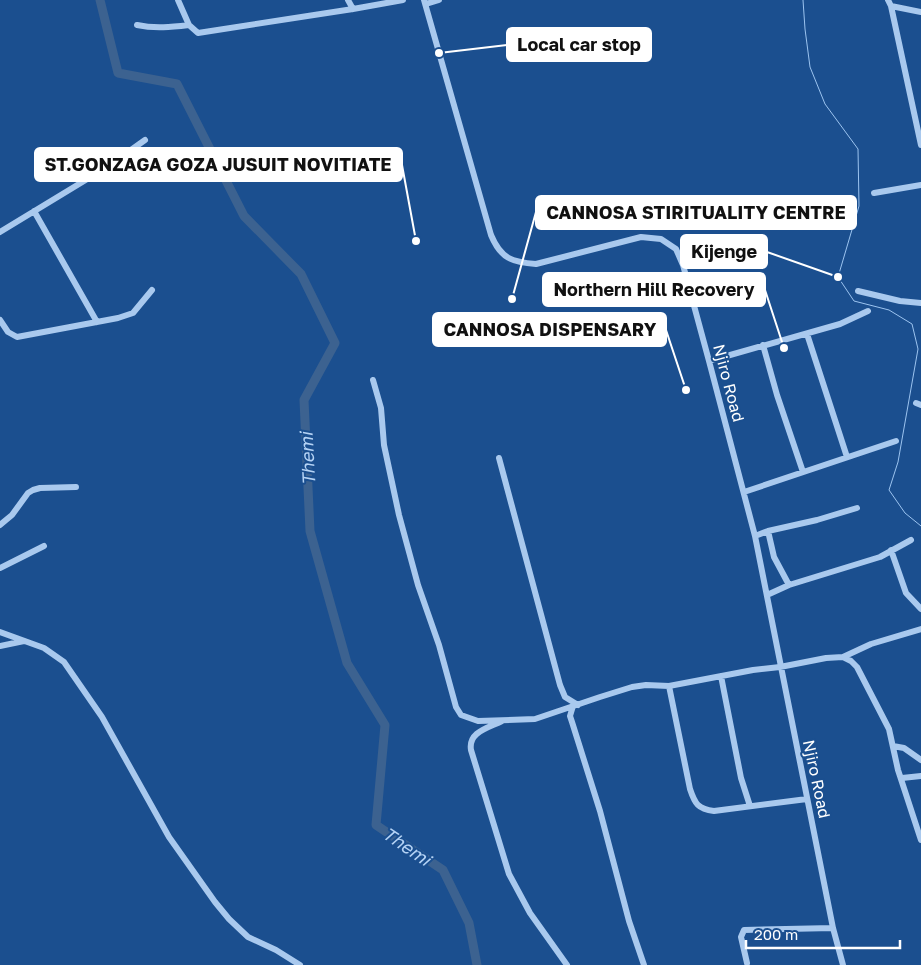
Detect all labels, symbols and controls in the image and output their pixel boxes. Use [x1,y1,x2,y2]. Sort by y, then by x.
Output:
callout: Local car stop [507,28,651,61]
text: Local car stop [517,33,641,55]
callout: ST.GONZAGA GOZA JUSUIT NOVITIATE [35,148,402,181]
text: ST.GONZAGA GOZA JUSUIT NOVITIATE [44,153,392,175]
callout: CANNOSA STIRITUALITY CENTRE [536,196,856,229]
text: CANNOSA STIRITUALITY CENTRE [546,201,846,223]
callout: Kijenge [681,235,767,268]
text: Kijenge [691,240,757,262]
callout: Northern Hill Recovery [543,273,765,306]
text: Northern Hill Recovery [553,278,755,300]
callout: CANNOSA DISPENSARY [433,313,666,346]
text: CANNOSA DISPENSARY [444,318,657,340]
street label: Njiro Road [709,342,749,424]
water label: Themi [295,430,319,486]
street label: Njiro Road [799,738,835,820]
water label: Themi [379,822,437,871]
scale bar [746,918,900,950]
text: 200 m [754,925,798,943]

